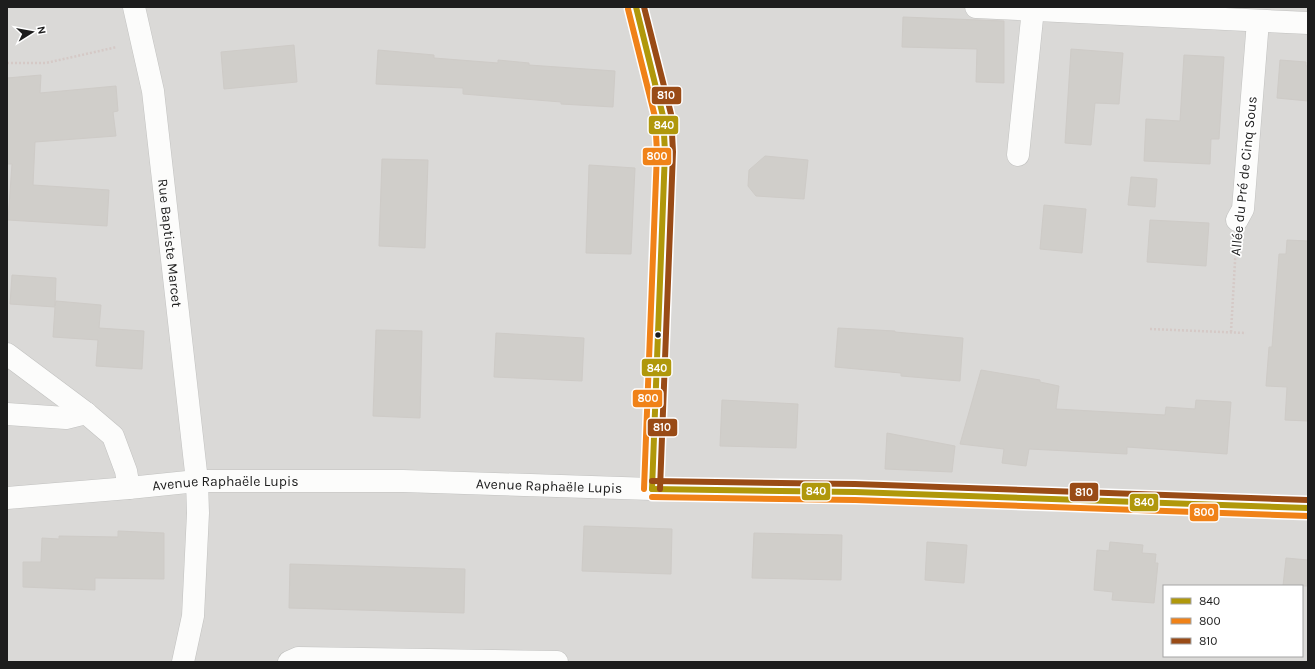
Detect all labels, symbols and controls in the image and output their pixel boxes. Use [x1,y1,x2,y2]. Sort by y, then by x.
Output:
north arrow [12,12,52,52]
text: N [34,25,48,35]
line badge: 810 [651,86,682,105]
text: 810 [657,89,675,102]
street label: Allée du Pré de Cinq Sous [1227,95,1261,257]
line badge: 840 [648,115,679,135]
text: 840 [654,119,674,132]
line badge: 800 [642,147,672,166]
text: 800 [646,150,668,163]
street label: Rue Baptiste Marcet [154,178,186,308]
unlabelled marker [653,330,663,340]
line badge: 840 [641,358,672,377]
text: 840 [647,362,667,375]
line badge: 800 [632,389,663,408]
text: 800 [637,392,659,405]
line badge: 810 [647,418,678,437]
text: 810 [653,421,671,434]
street label: Avenue Raphaële Lupis [151,472,299,494]
street label: Avenue Raphaële Lupis [476,475,623,497]
line badge: 840 [801,482,831,501]
line badge: 810 [1069,482,1099,502]
text: 840 [806,485,826,498]
text: 810 [1075,486,1093,499]
line badge: 840 [1129,493,1159,512]
text: 840 [1134,496,1154,509]
line badge: 800 [1189,503,1219,522]
text: 800 [1193,506,1215,519]
legend [1163,585,1303,657]
text: 840 [1199,594,1220,608]
text: 800 [1199,614,1221,628]
text: 810 [1199,634,1217,648]

